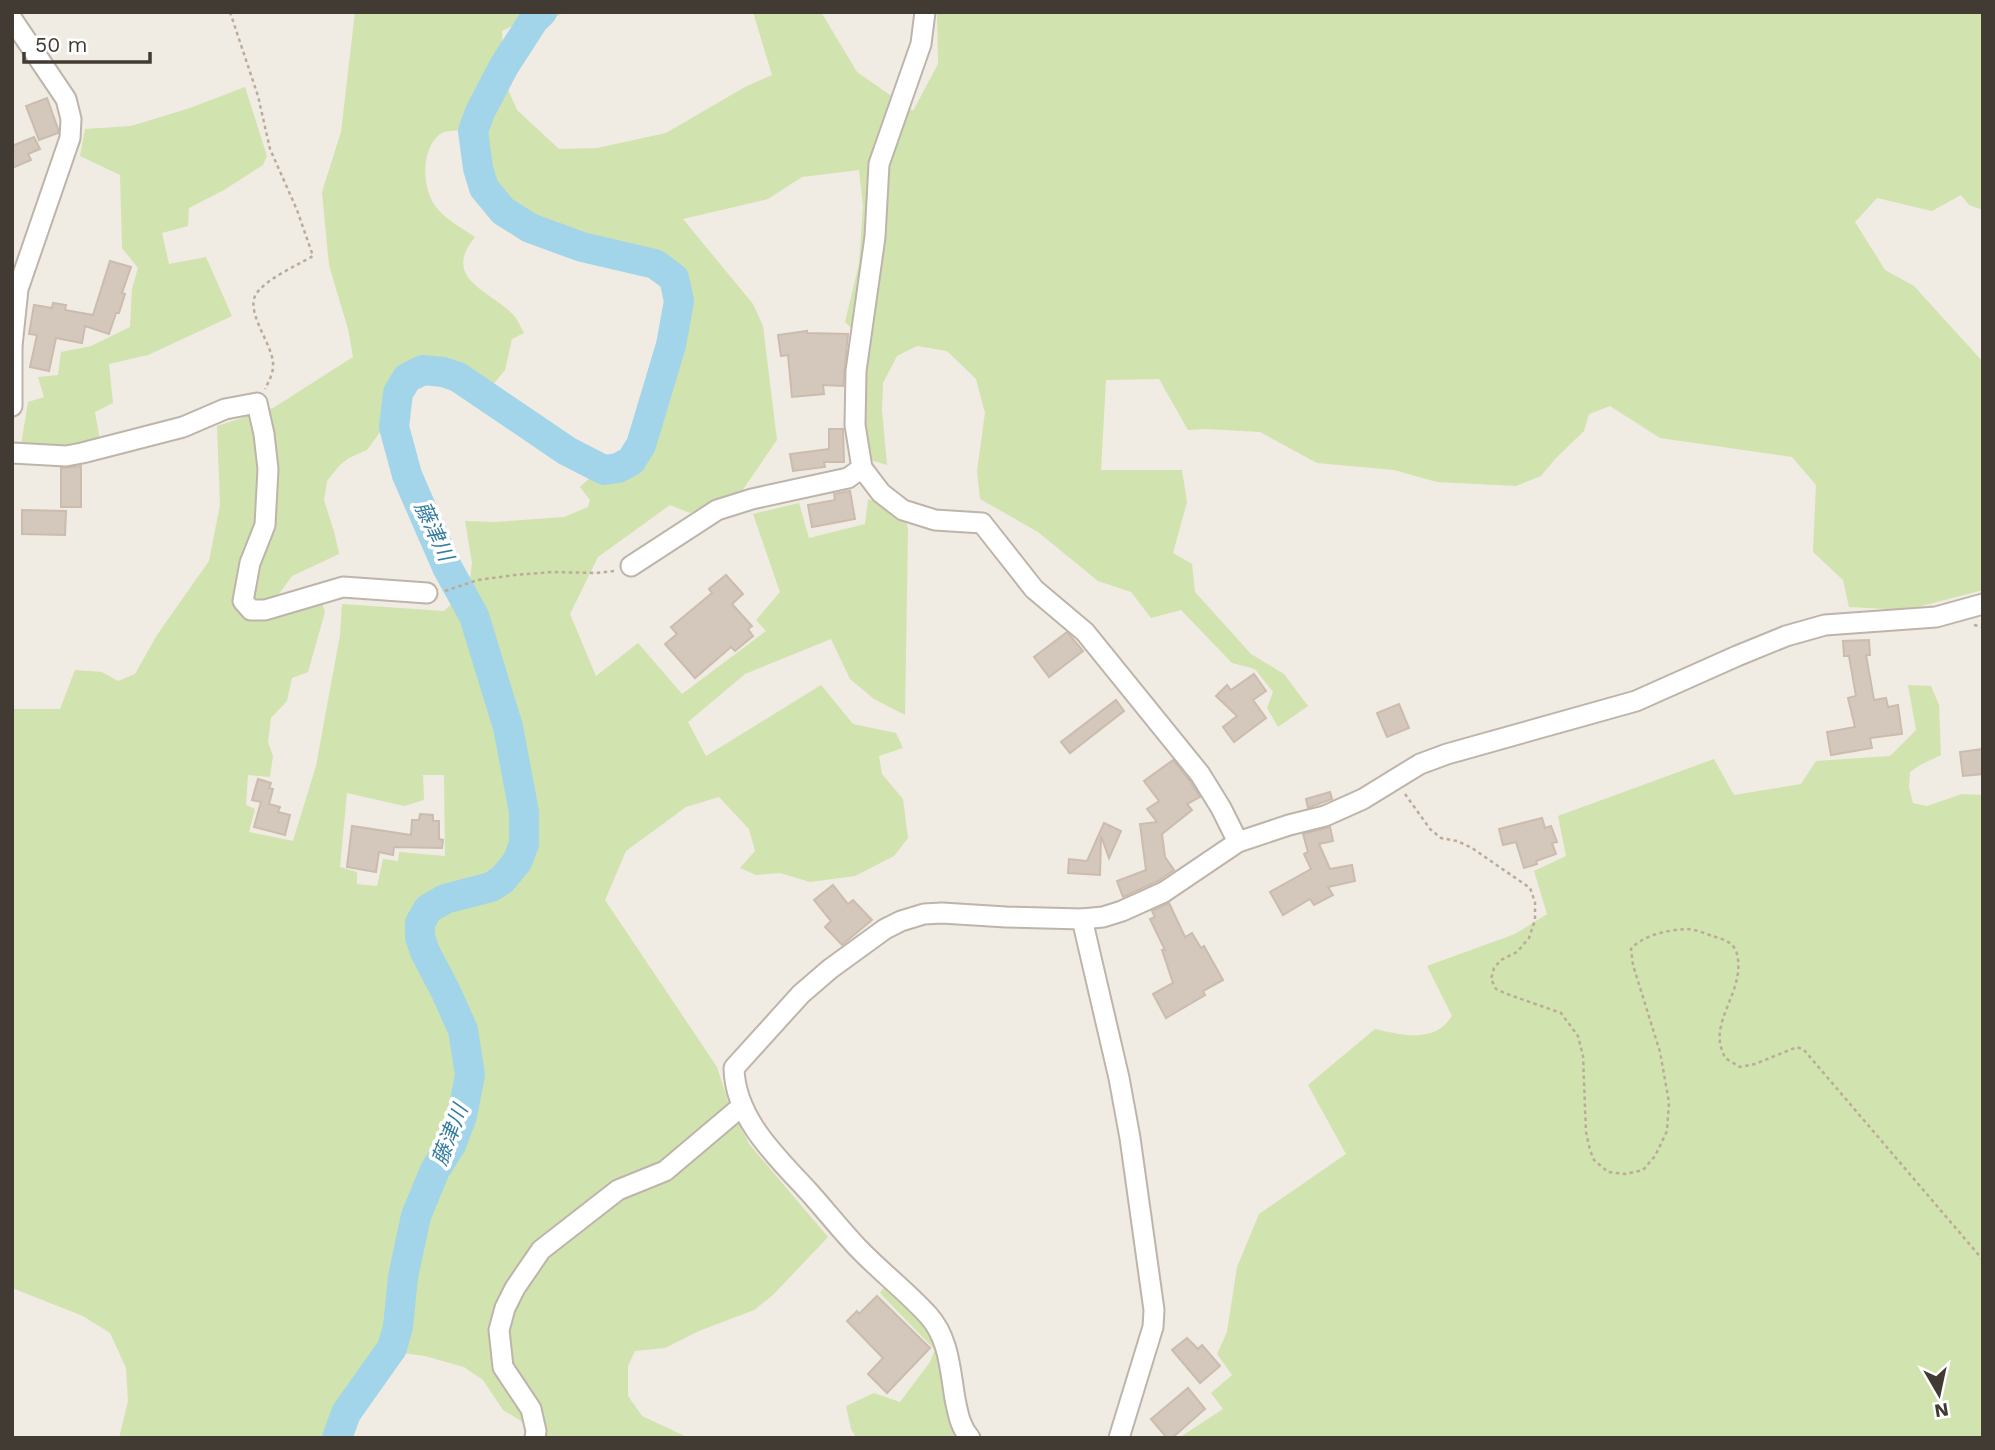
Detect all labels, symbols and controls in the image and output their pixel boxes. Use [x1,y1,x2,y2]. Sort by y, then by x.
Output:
scale bar [24,21,150,65]
text: 50 m [35,32,87,57]
water label: 藤津川 [410,497,460,566]
water label: 藤津川 [427,1099,473,1169]
north arrow [1904,1359,1974,1429]
text: N [1933,1398,1950,1423]

